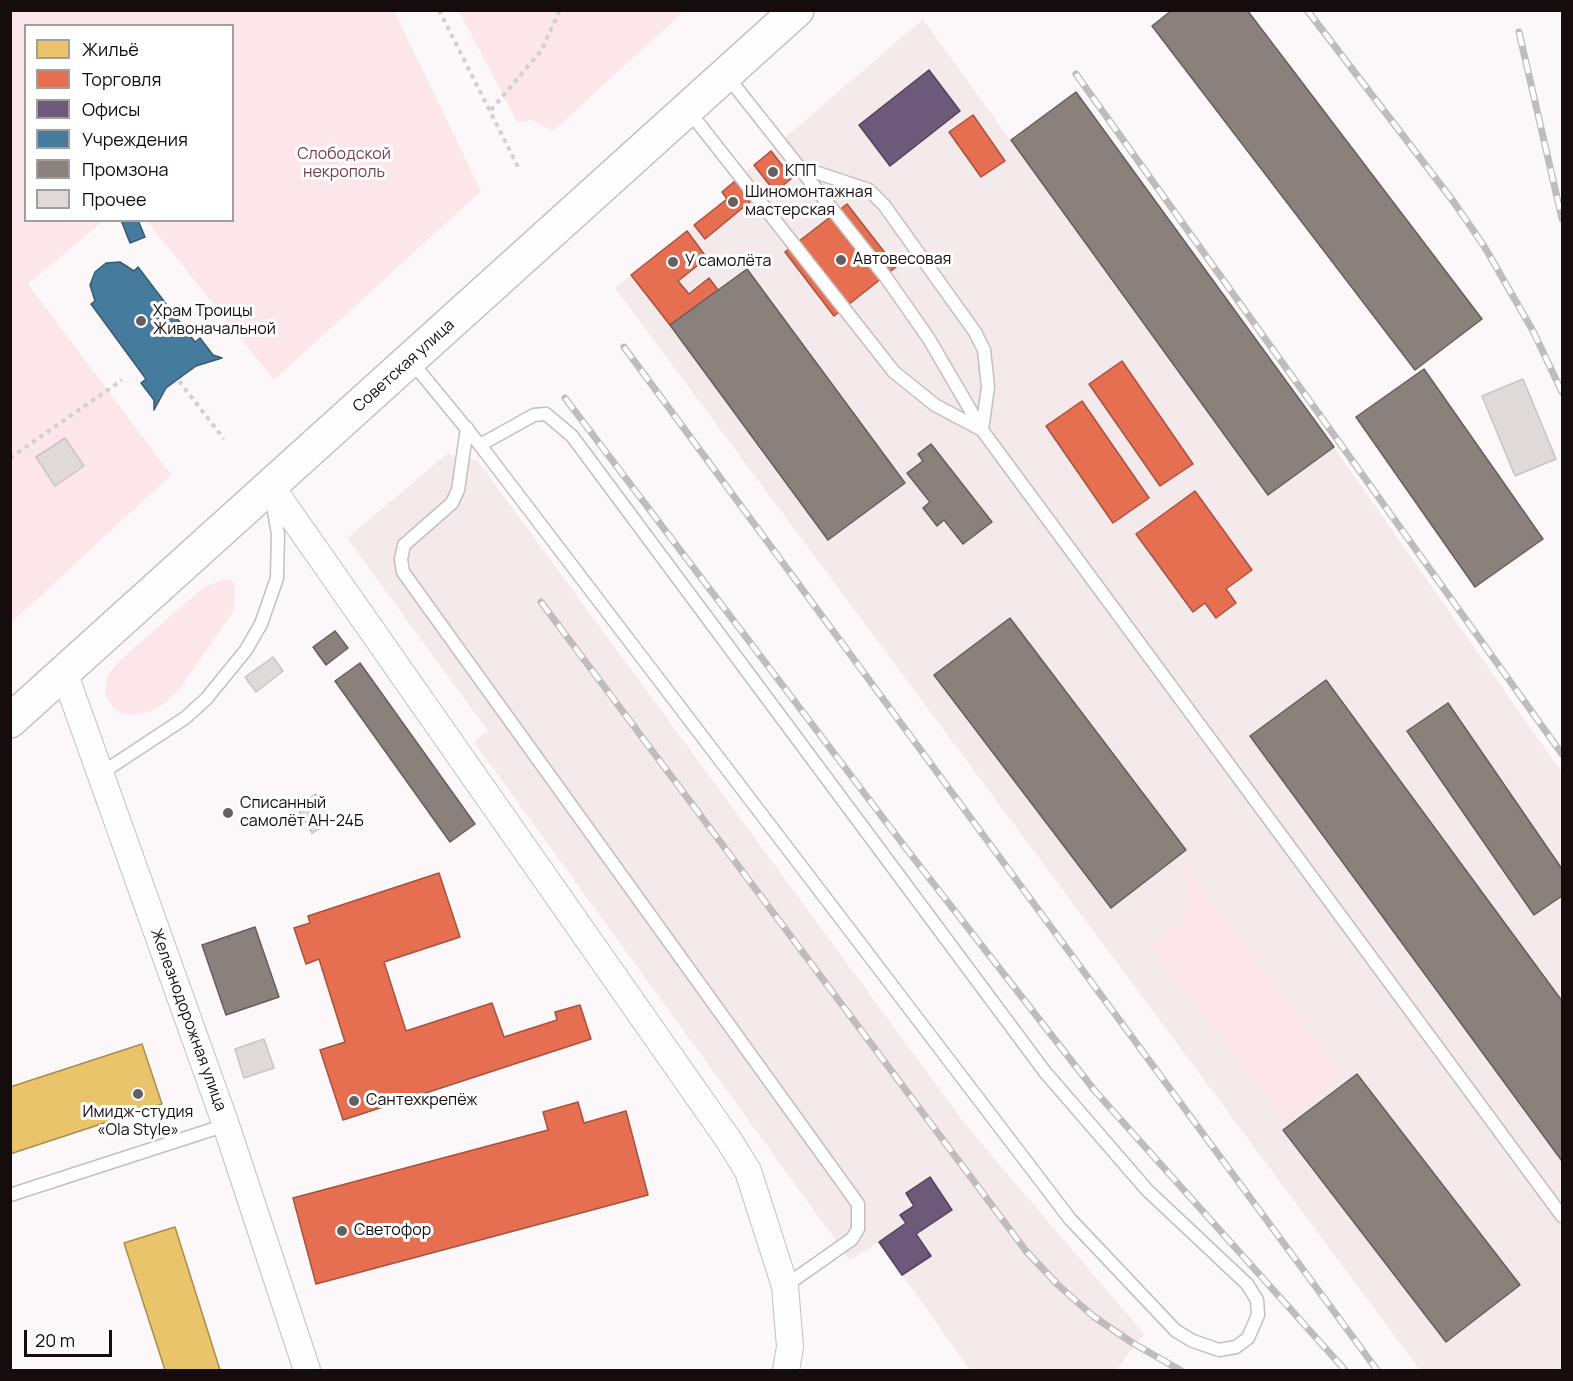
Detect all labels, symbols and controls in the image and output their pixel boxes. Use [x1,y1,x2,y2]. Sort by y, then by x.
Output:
legend [24,24,234,222]
text: Жильё [82,37,139,61]
text: Торговля [82,67,161,91]
text: Офисы [82,97,140,121]
text: Учреждения [82,127,188,151]
park label: Слободской некрополь [297,145,391,183]
text: Промзона [82,157,169,181]
place label: КПП [785,162,817,182]
marker: КПП [766,165,780,179]
place label: Шиномонтажная мастерская [745,183,873,221]
text: Прочее [82,187,147,211]
marker: Шиномонтажная мастерская [726,195,740,209]
place label: Автовесовая [853,250,951,270]
place label: У самолёта [685,252,772,272]
marker: Автовесовая [834,253,848,267]
marker: У самолёта [666,255,680,269]
place label: Храм Троицы Живоначальной [153,302,276,340]
marker: Храм Троицы Живоначальной [134,314,148,328]
street label: Советская улица [349,316,459,416]
place label: Списанный самолёт АН-24Б [240,794,364,832]
marker: Списанный самолёт АН-24Б [221,806,235,820]
street label: Железнодорожная улица [146,926,230,1114]
marker: Имидж-студия «Ola Style» [131,1087,145,1101]
place label: Сантехкрепёж [366,1091,477,1111]
marker: Сантехкрепёж [347,1094,361,1108]
place label: Имидж-студия «Ola Style» [83,1103,193,1141]
place label: Светофор [354,1221,431,1241]
marker: Светофор [335,1224,349,1238]
scale bar [27,1318,116,1356]
text: 20 m [35,1328,75,1352]

